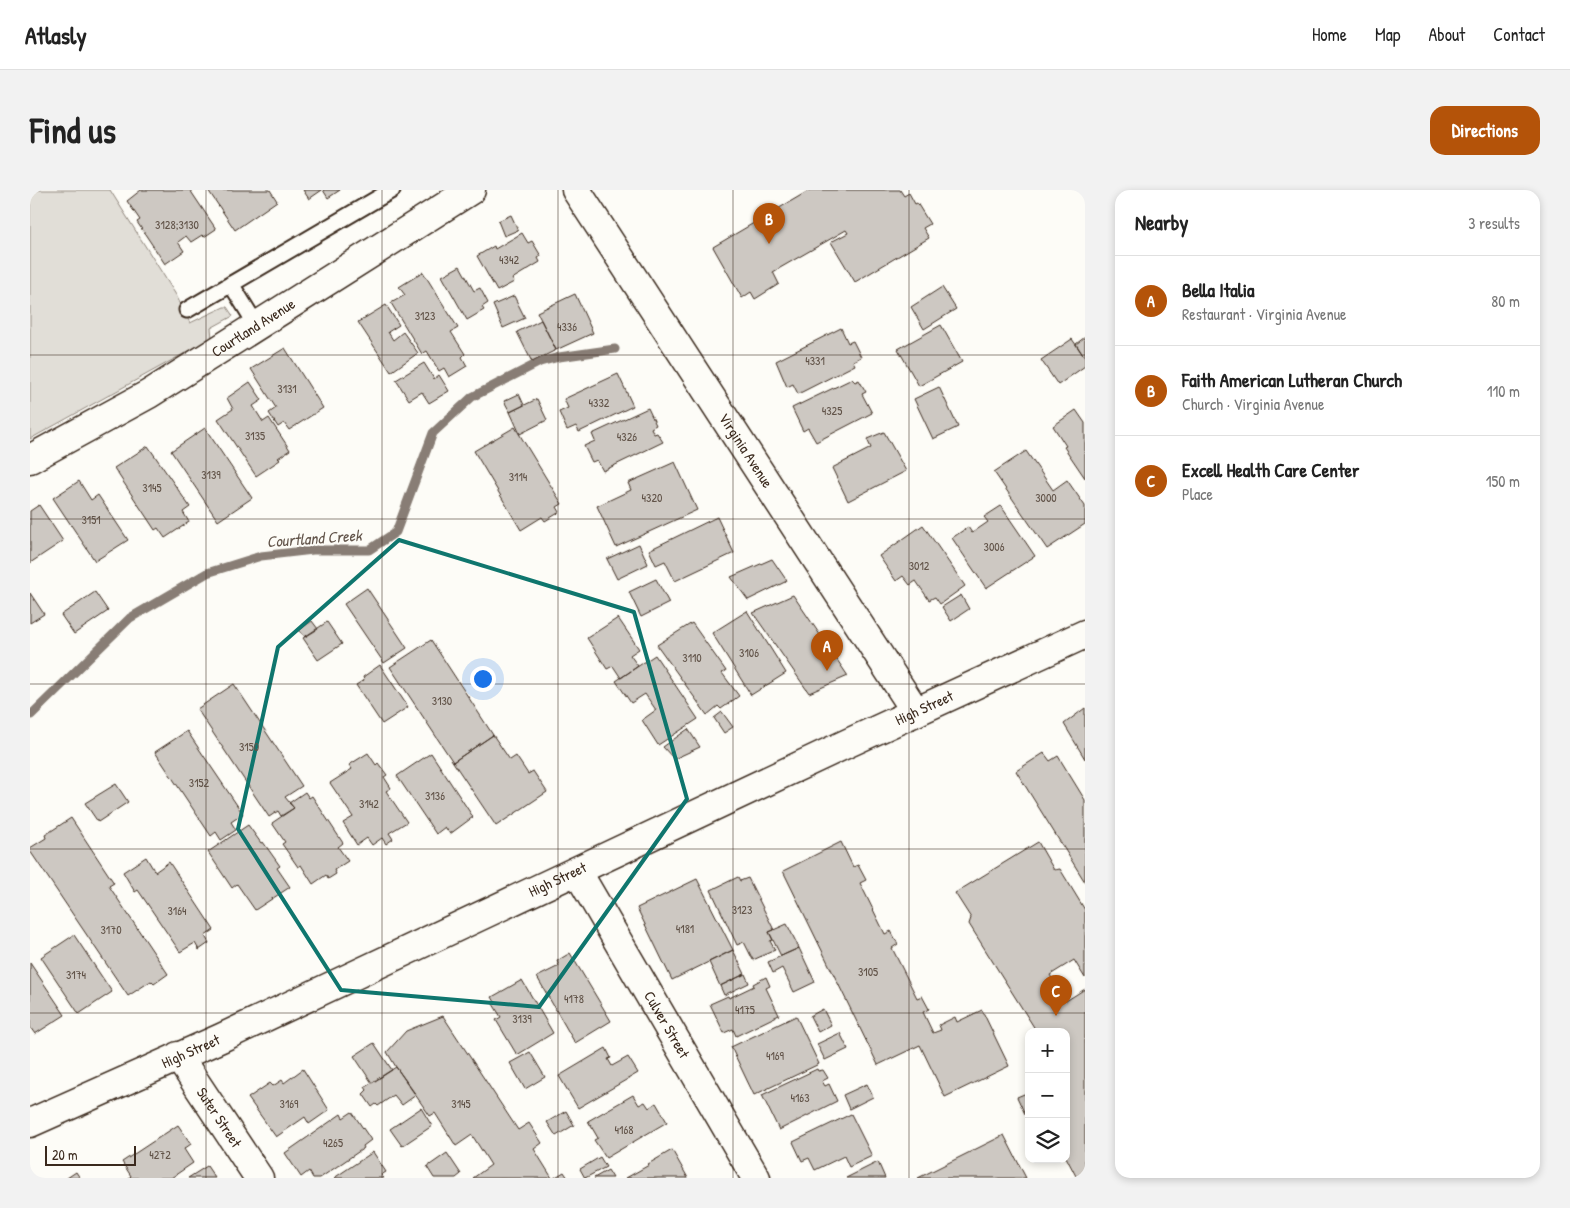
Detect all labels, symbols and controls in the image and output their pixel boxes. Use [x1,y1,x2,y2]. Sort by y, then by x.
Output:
text: Atlasly [25,19,87,51]
text: Home [1312,22,1347,47]
text: Map [1375,22,1400,47]
text: About [1428,22,1465,47]
text: Contact [1493,22,1545,47]
button: Directions [1430,106,1540,155]
text: Find us [30,107,116,154]
pin: B [753,203,785,244]
text: Nearby [1135,208,1188,237]
text: 3 results [1468,212,1520,234]
house number: 3128;3130 [155,216,199,233]
house number: 4342 [499,251,519,268]
text: Bella Italia [1182,277,1254,303]
text: A [1147,290,1155,312]
text: 80 m [1491,290,1520,312]
street label: Courtland Avenue [207,293,299,362]
text: Restaurant · Virginia Avenue [1182,303,1346,325]
house number: 3123 [415,307,435,324]
house number: 4336 [557,318,577,335]
house number: 4331 [805,352,825,369]
text: Faith American Lutheran Church [1182,367,1402,393]
house number: 3131 [277,380,297,397]
text: B [1147,380,1155,402]
text: 110 m [1487,380,1520,402]
text: Church · Virginia Avenue [1182,393,1324,415]
house number: 4332 [589,394,610,411]
house number: 4325 [822,402,842,419]
street label: Virginia Avenue [714,409,778,492]
house number: 3135 [245,427,265,444]
house number: 4326 [617,428,637,445]
text: Excell Health Care Center [1182,457,1359,483]
house number: 3139 [201,466,221,483]
house number: 3114 [509,468,528,485]
text: C [1147,470,1155,492]
text: 150 m [1486,470,1520,492]
house number: 3145 [142,479,162,496]
text: Place [1182,483,1213,505]
house number: 4320 [642,489,662,506]
house number: 3000 [1035,489,1057,506]
house number: 3151 [81,511,101,528]
water label: Courtland Creek [266,524,364,552]
house number: 3006 [984,538,1005,555]
house number: 3012 [909,557,930,574]
pin: A [811,630,843,671]
house number: 3106 [739,644,759,661]
house number: 3110 [682,649,702,666]
your location [470,666,496,692]
street label: High Street [892,685,957,730]
house number: 3130 [432,692,452,709]
house number: 3150 [239,738,259,755]
house number: 3152 [189,774,210,791]
house number: 3136 [425,787,445,804]
house number: 3142 [359,795,379,812]
street label: High Street [525,856,591,902]
house number: 3123 [732,901,752,918]
house number: 3164 [167,902,187,919]
house number: 4181 [676,920,694,937]
house number: 3170 [100,921,122,938]
house number: 3105 [858,963,878,980]
house number: 3174 [66,966,87,983]
pin: C [1040,975,1072,1016]
street label: Culver Street [639,987,695,1063]
house number: 4178 [564,990,584,1007]
house number: 4175 [735,1001,755,1018]
house number: 3139 [512,1010,532,1027]
street label: High Street [158,1028,224,1073]
map controls [1025,1028,1070,1163]
button: + [1025,1028,1070,1073]
house number: 4169 [766,1047,785,1064]
button: − [1025,1073,1070,1118]
street label: Suter Street [192,1083,247,1152]
house number: 4163 [790,1089,810,1106]
house number: 3169 [280,1095,299,1112]
house number: 3145 [451,1095,471,1112]
button: layers [1025,1118,1070,1163]
house number: 4168 [615,1121,633,1138]
house number: 4265 [323,1134,343,1151]
scale bar [45,1143,136,1166]
text: 20 m [52,1145,78,1164]
house number: 4272 [149,1146,171,1163]

